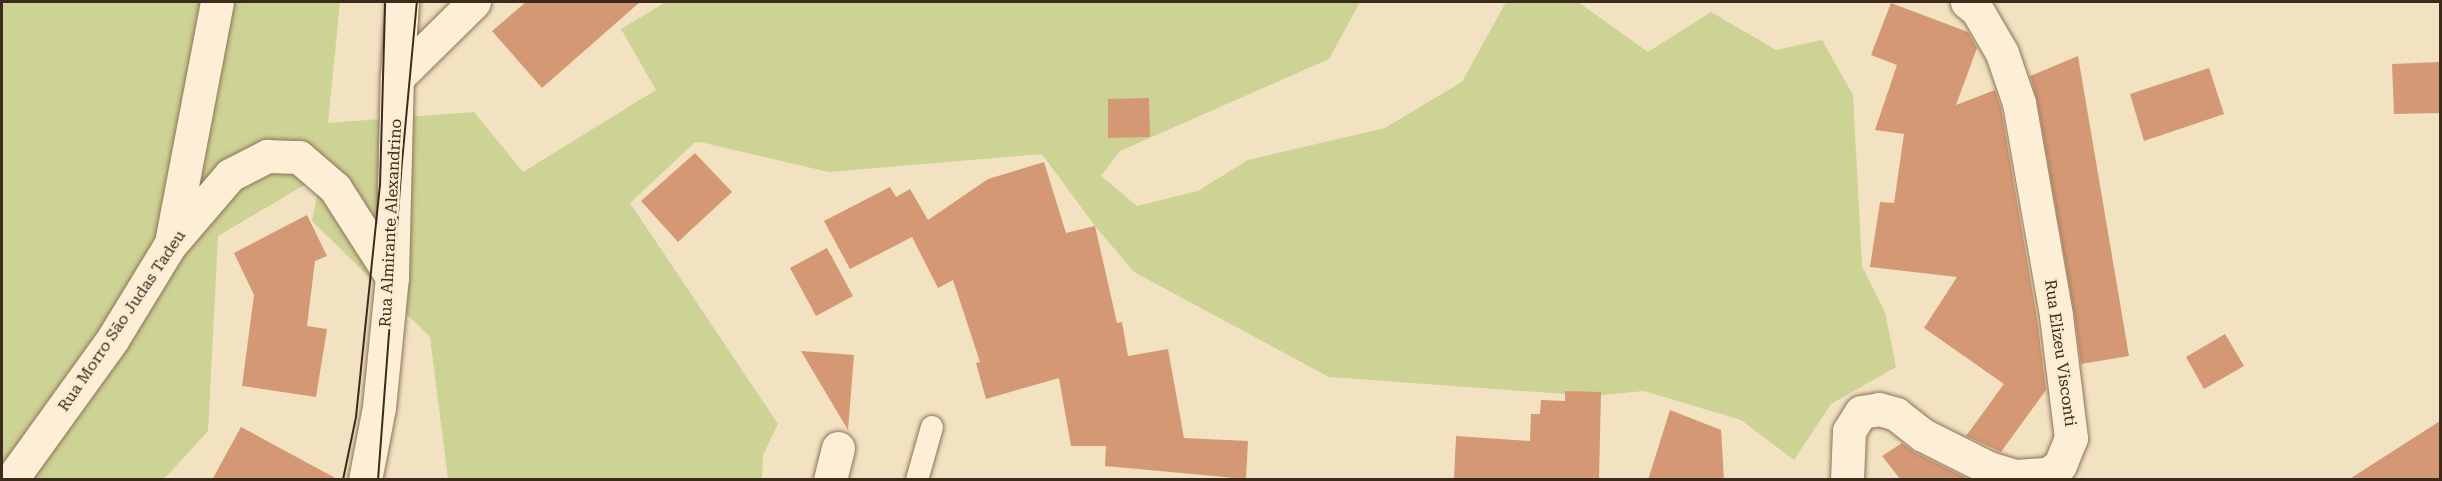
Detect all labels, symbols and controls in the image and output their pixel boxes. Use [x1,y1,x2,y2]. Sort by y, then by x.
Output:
street label: Rua Almirante Alexandrino [376,118,406,328]
street label: Rua Morro São Judas Tadeu [54,227,190,415]
street label: Rua Elizeu Visconti [2040,278,2080,428]

